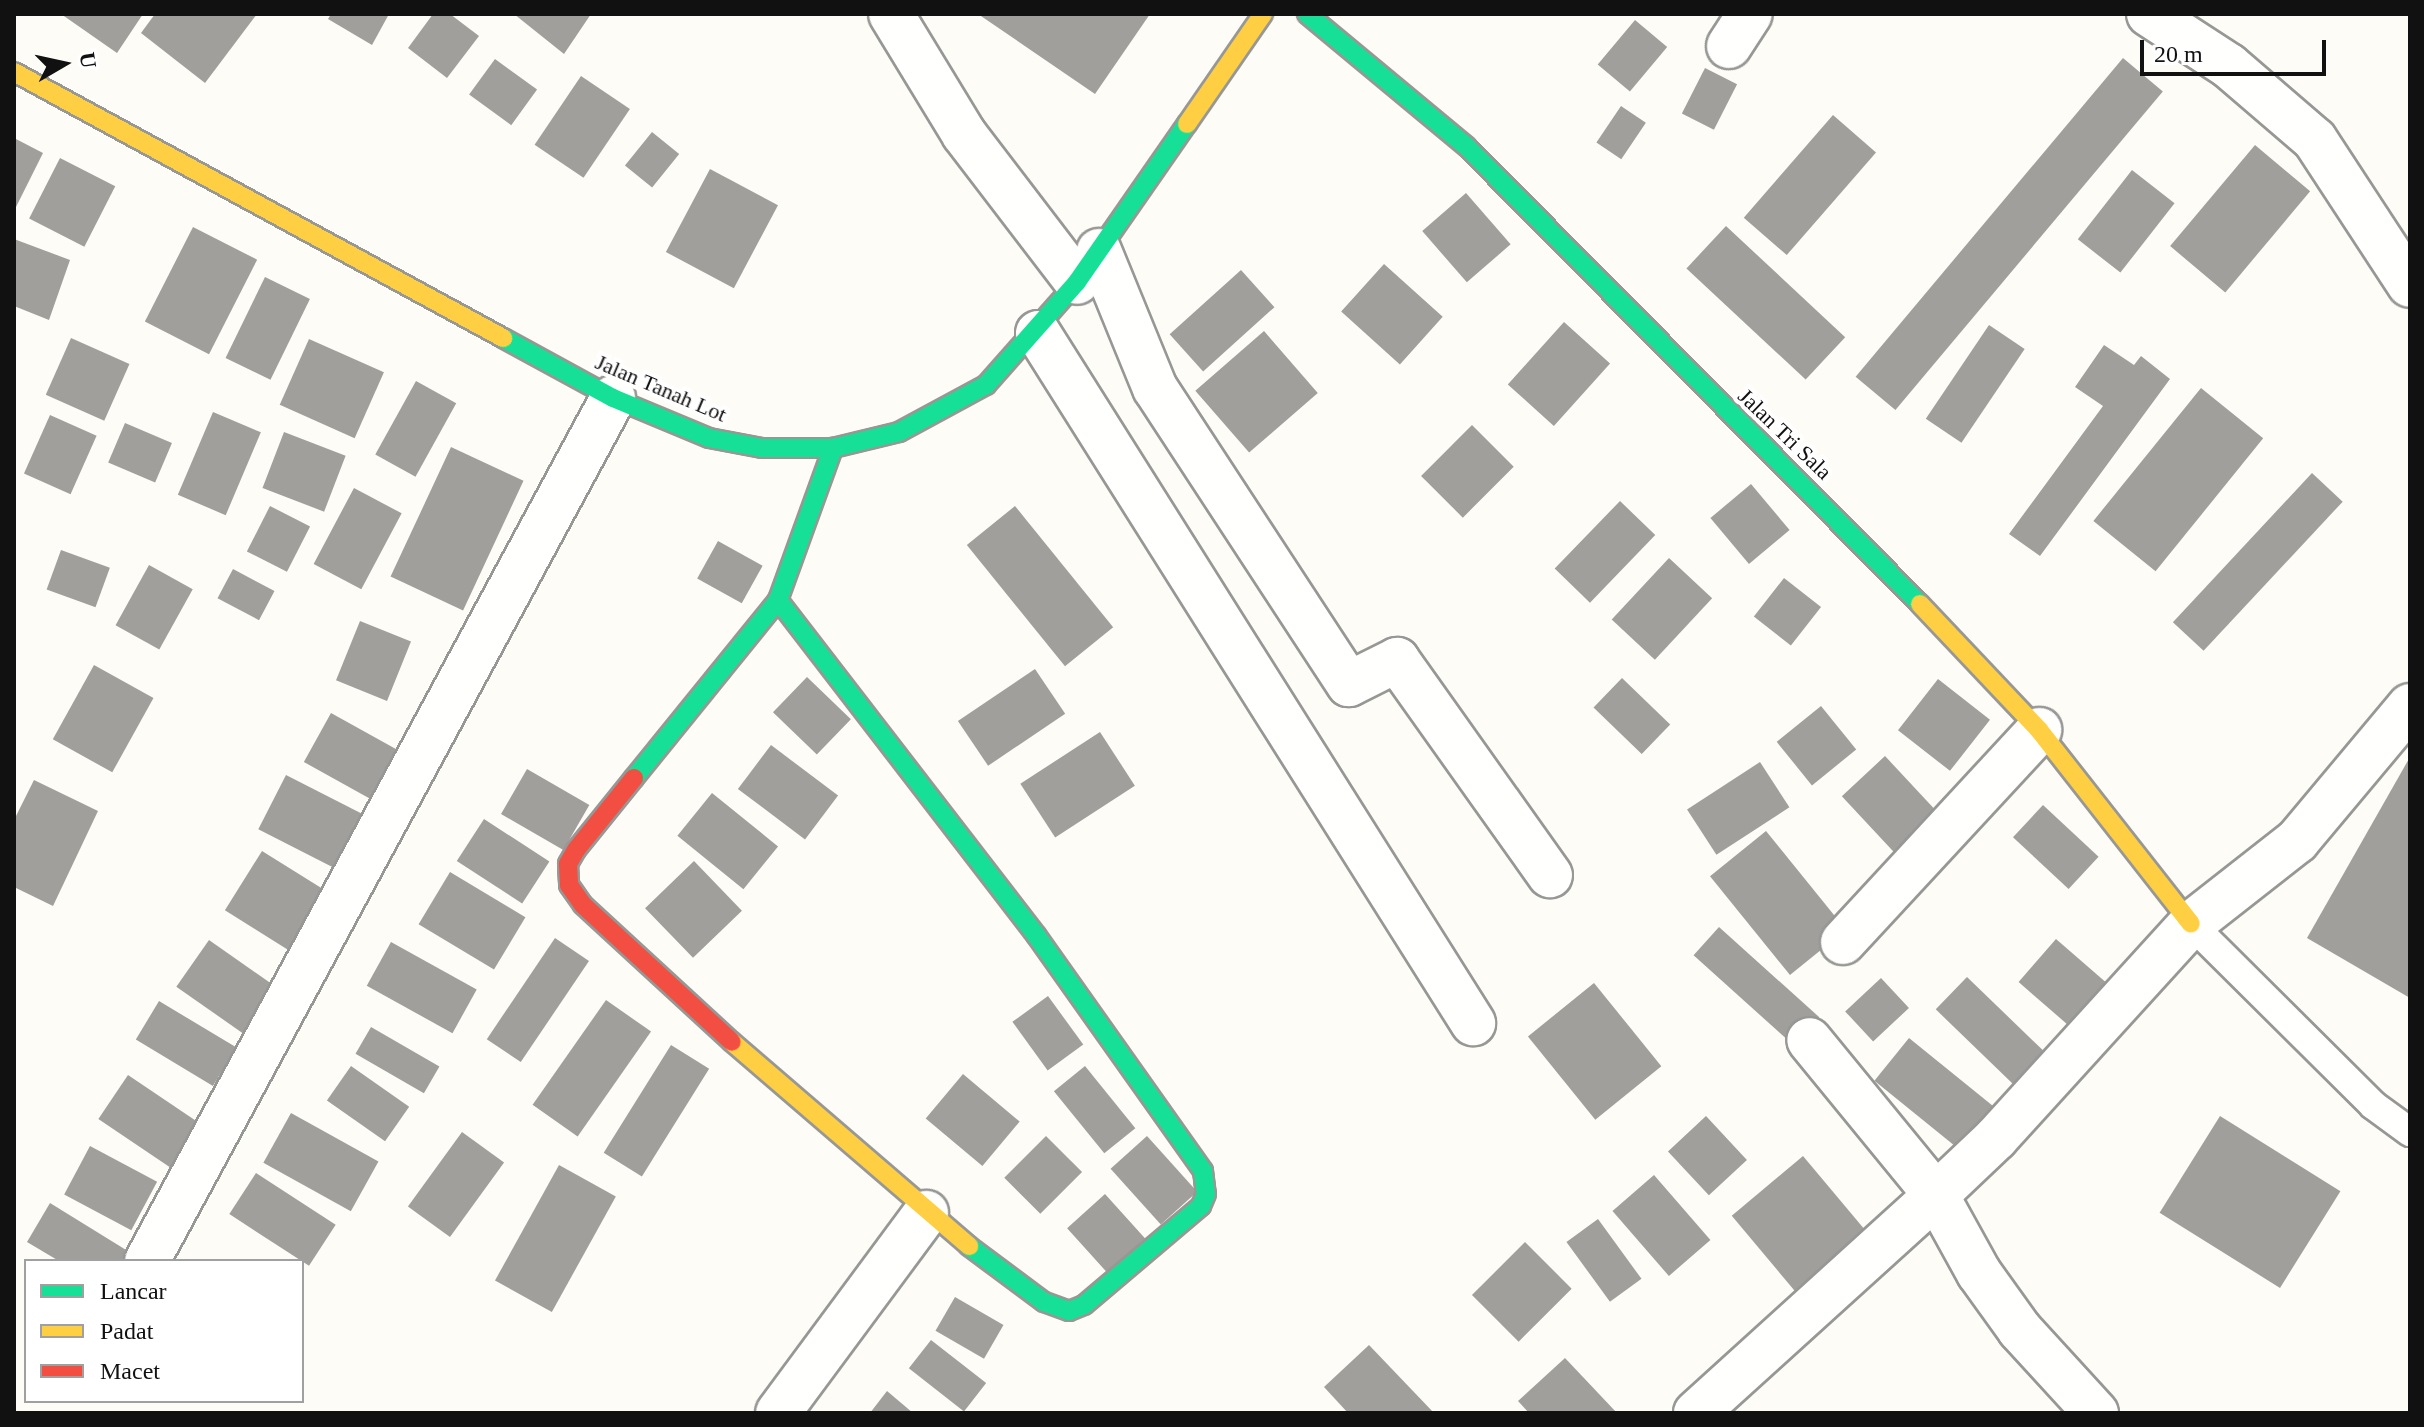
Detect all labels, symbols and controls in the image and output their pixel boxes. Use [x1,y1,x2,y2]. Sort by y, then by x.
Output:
north arrow [24,24,104,104]
scale bar [2144,24,2330,74]
text: 20 m [2154,41,2203,67]
text: U [75,50,102,70]
street label: Jalan Tanah Lot [591,348,731,428]
street label: Jalan Tri Sala [1733,383,1837,485]
legend [24,1259,304,1403]
text: Lancar [100,1278,167,1304]
text: Padat [100,1318,153,1344]
text: Macet [100,1358,160,1384]

